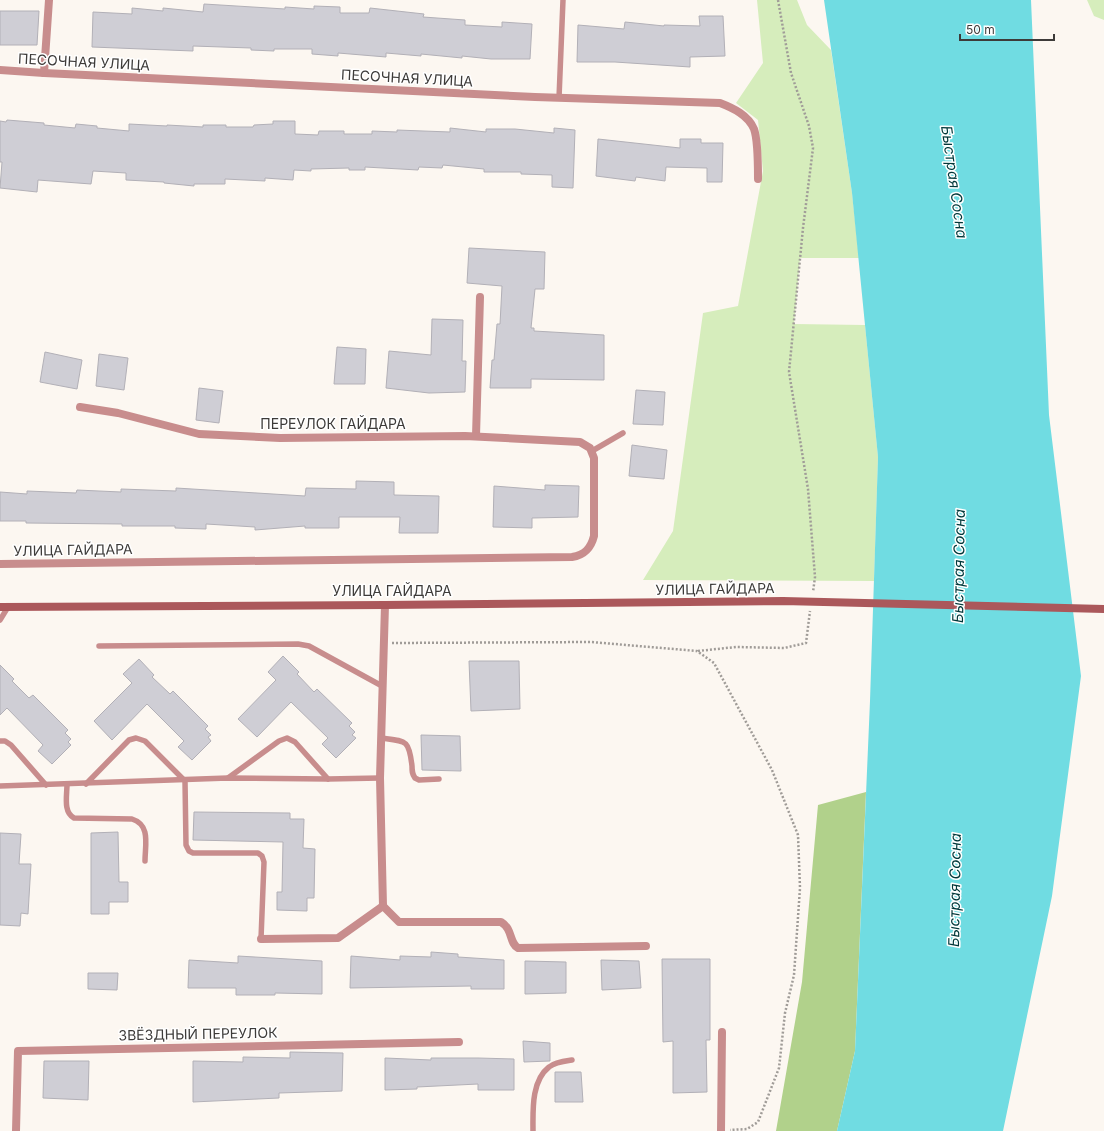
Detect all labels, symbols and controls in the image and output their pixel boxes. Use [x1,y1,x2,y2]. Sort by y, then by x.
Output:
scale bar [960,16,1054,42]
text: 50 m [966,22,995,37]
street label: ПЕСОЧНАЯ УЛИЦА [18,50,151,73]
street label: ПЕСОЧНАЯ УЛИЦА [341,66,474,89]
water label: Быстрая Сосна [937,124,972,240]
street label: ПЕРЕУЛОК ГАЙДАРА [260,414,406,432]
water label: Быстрая Сосна [948,509,969,623]
street label: УЛИЦА ГАЙДАРА [13,539,133,559]
street label: УЛИЦА ГАЙДАРА [655,578,775,598]
street label: УЛИЦА ГАЙДАРА [332,581,452,599]
water label: Быстрая Сосна [944,833,965,947]
street label: ЗВЁЗДНЫЙ ПЕРЕУЛОК [118,1023,278,1043]

